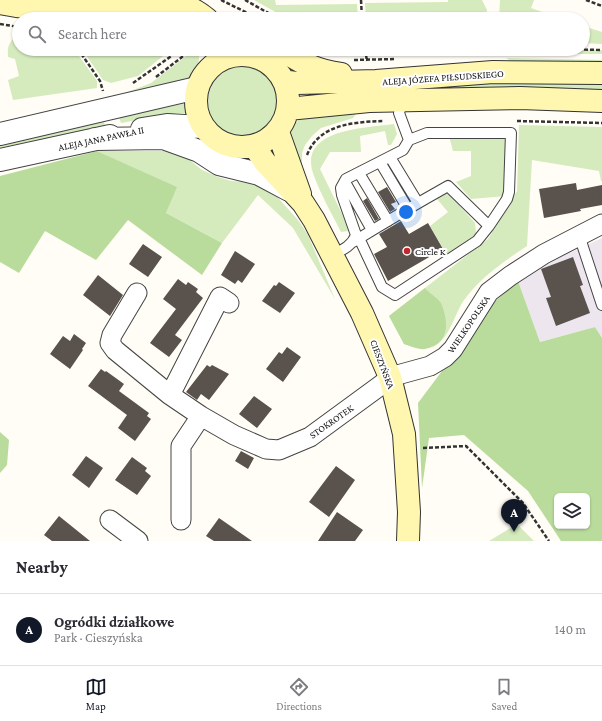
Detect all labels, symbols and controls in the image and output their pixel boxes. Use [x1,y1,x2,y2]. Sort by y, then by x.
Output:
search box [12,12,590,56]
icon: search [26,23,48,45]
text: Search here [58,26,127,42]
street label: ALEJA JÓZEFA PIŁSUDSKIEGO [382,68,504,87]
street label: ALEJA JANA PAWŁA II [57,124,145,153]
your location [396,202,416,222]
marker: Circle K [402,246,412,256]
place label: Circle K [415,246,446,257]
street label: WIELKOPOLSKA [445,293,492,355]
street label: CIESZYŃSKA [368,338,397,391]
street label: STOKROTEK [307,402,356,441]
map controls [554,493,590,529]
button: layers [554,493,590,529]
pin: A [501,499,527,532]
text: Nearby [16,558,68,577]
text: Ogródki działkowe [54,614,174,630]
text: A [25,622,33,637]
text: 140 m [555,622,586,637]
text: Park · Cieszyńska [54,630,143,645]
tab: Map [85,676,107,712]
tab: Directions [276,676,322,712]
tab: Saved [491,676,517,712]

